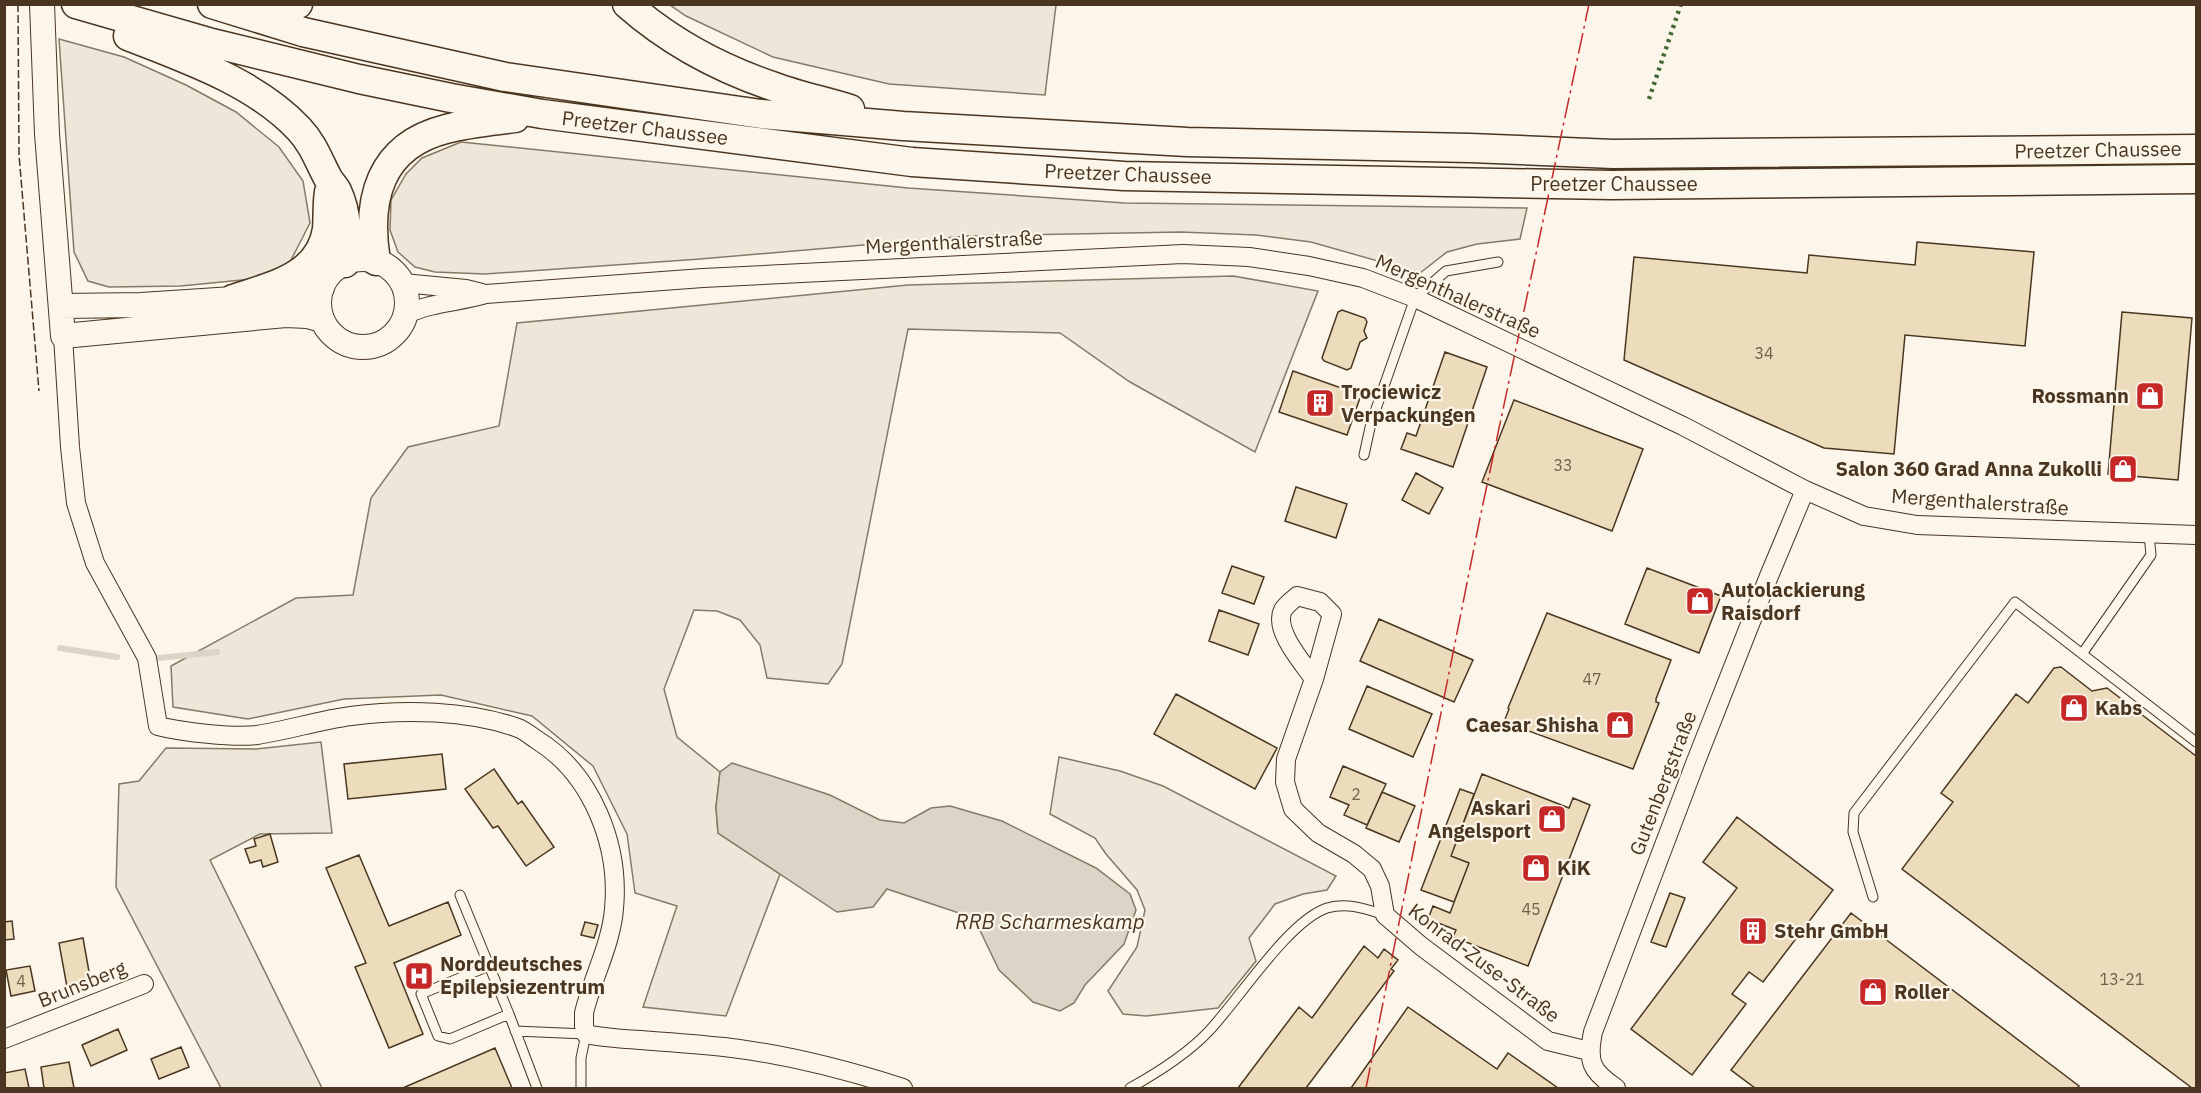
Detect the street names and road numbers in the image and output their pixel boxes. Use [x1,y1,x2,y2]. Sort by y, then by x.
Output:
street label: Preetzer Chaussee [560,104,730,151]
street label: Preetzer Chaussee [2014,135,2182,164]
street label: Preetzer Chaussee [1044,157,1212,190]
street label: Preetzer Chaussee [1530,170,1698,197]
street label: Mergenthalerstraße [864,223,1044,260]
street label: Mergenthalerstraße [1371,247,1545,344]
street label: Mergenthalerstraße [1890,482,2070,521]
street label: Gutenbergstraße [1623,707,1703,859]
street label: Konrad-Zuse-Straße [1403,897,1566,1029]
street label: Brunsberg [34,953,130,1013]

